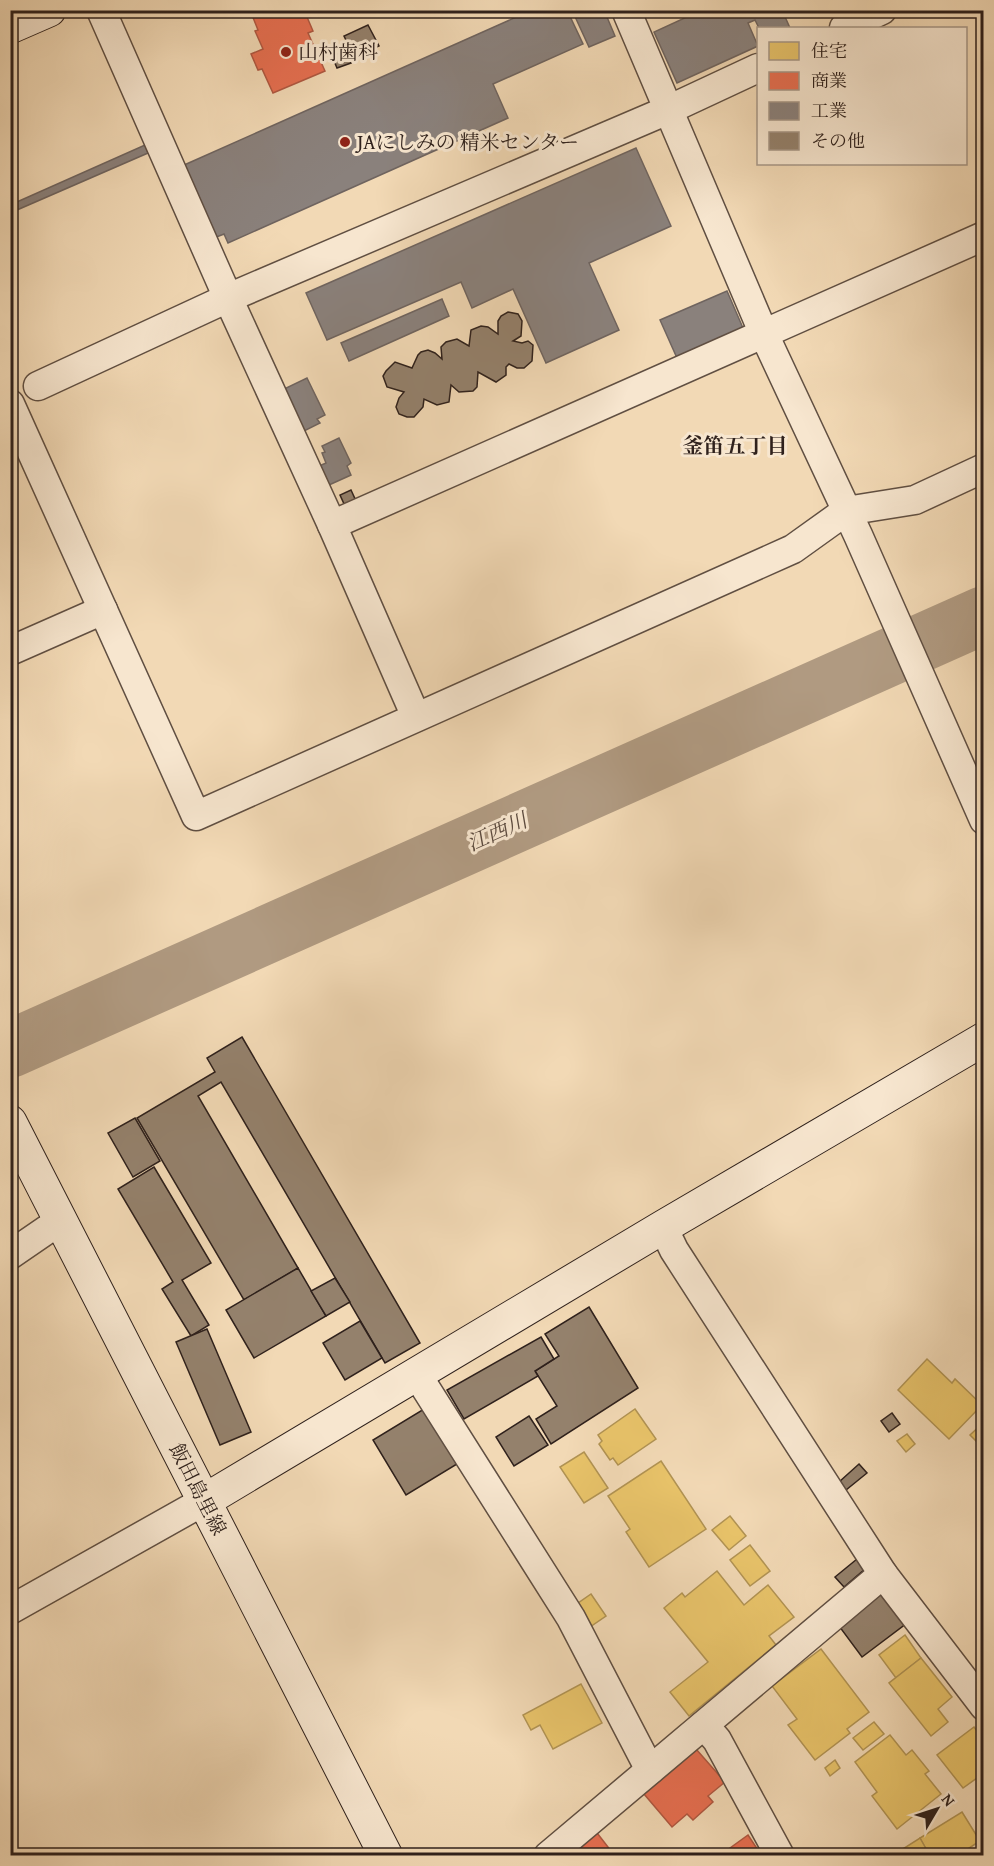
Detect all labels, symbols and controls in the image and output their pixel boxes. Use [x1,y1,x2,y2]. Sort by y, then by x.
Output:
legend [757,27,967,165]
place label: 山村歯科 [298,37,378,66]
text: 住宅 [811,37,847,64]
marker: 山村歯科 [279,45,293,59]
text: 商業 [811,67,847,94]
text: 工業 [811,97,847,124]
place label: JAにしみの 精米センター [354,127,579,156]
text: その他 [811,127,865,154]
marker: JAにしみの 精米センター [338,135,352,149]
district label: 釜笛五丁目 [683,430,788,461]
water label: 江西川 [462,804,534,859]
street label: 飯田島里線 [163,1438,234,1540]
north arrow [907,1779,967,1839]
text: N [936,1788,962,1812]

